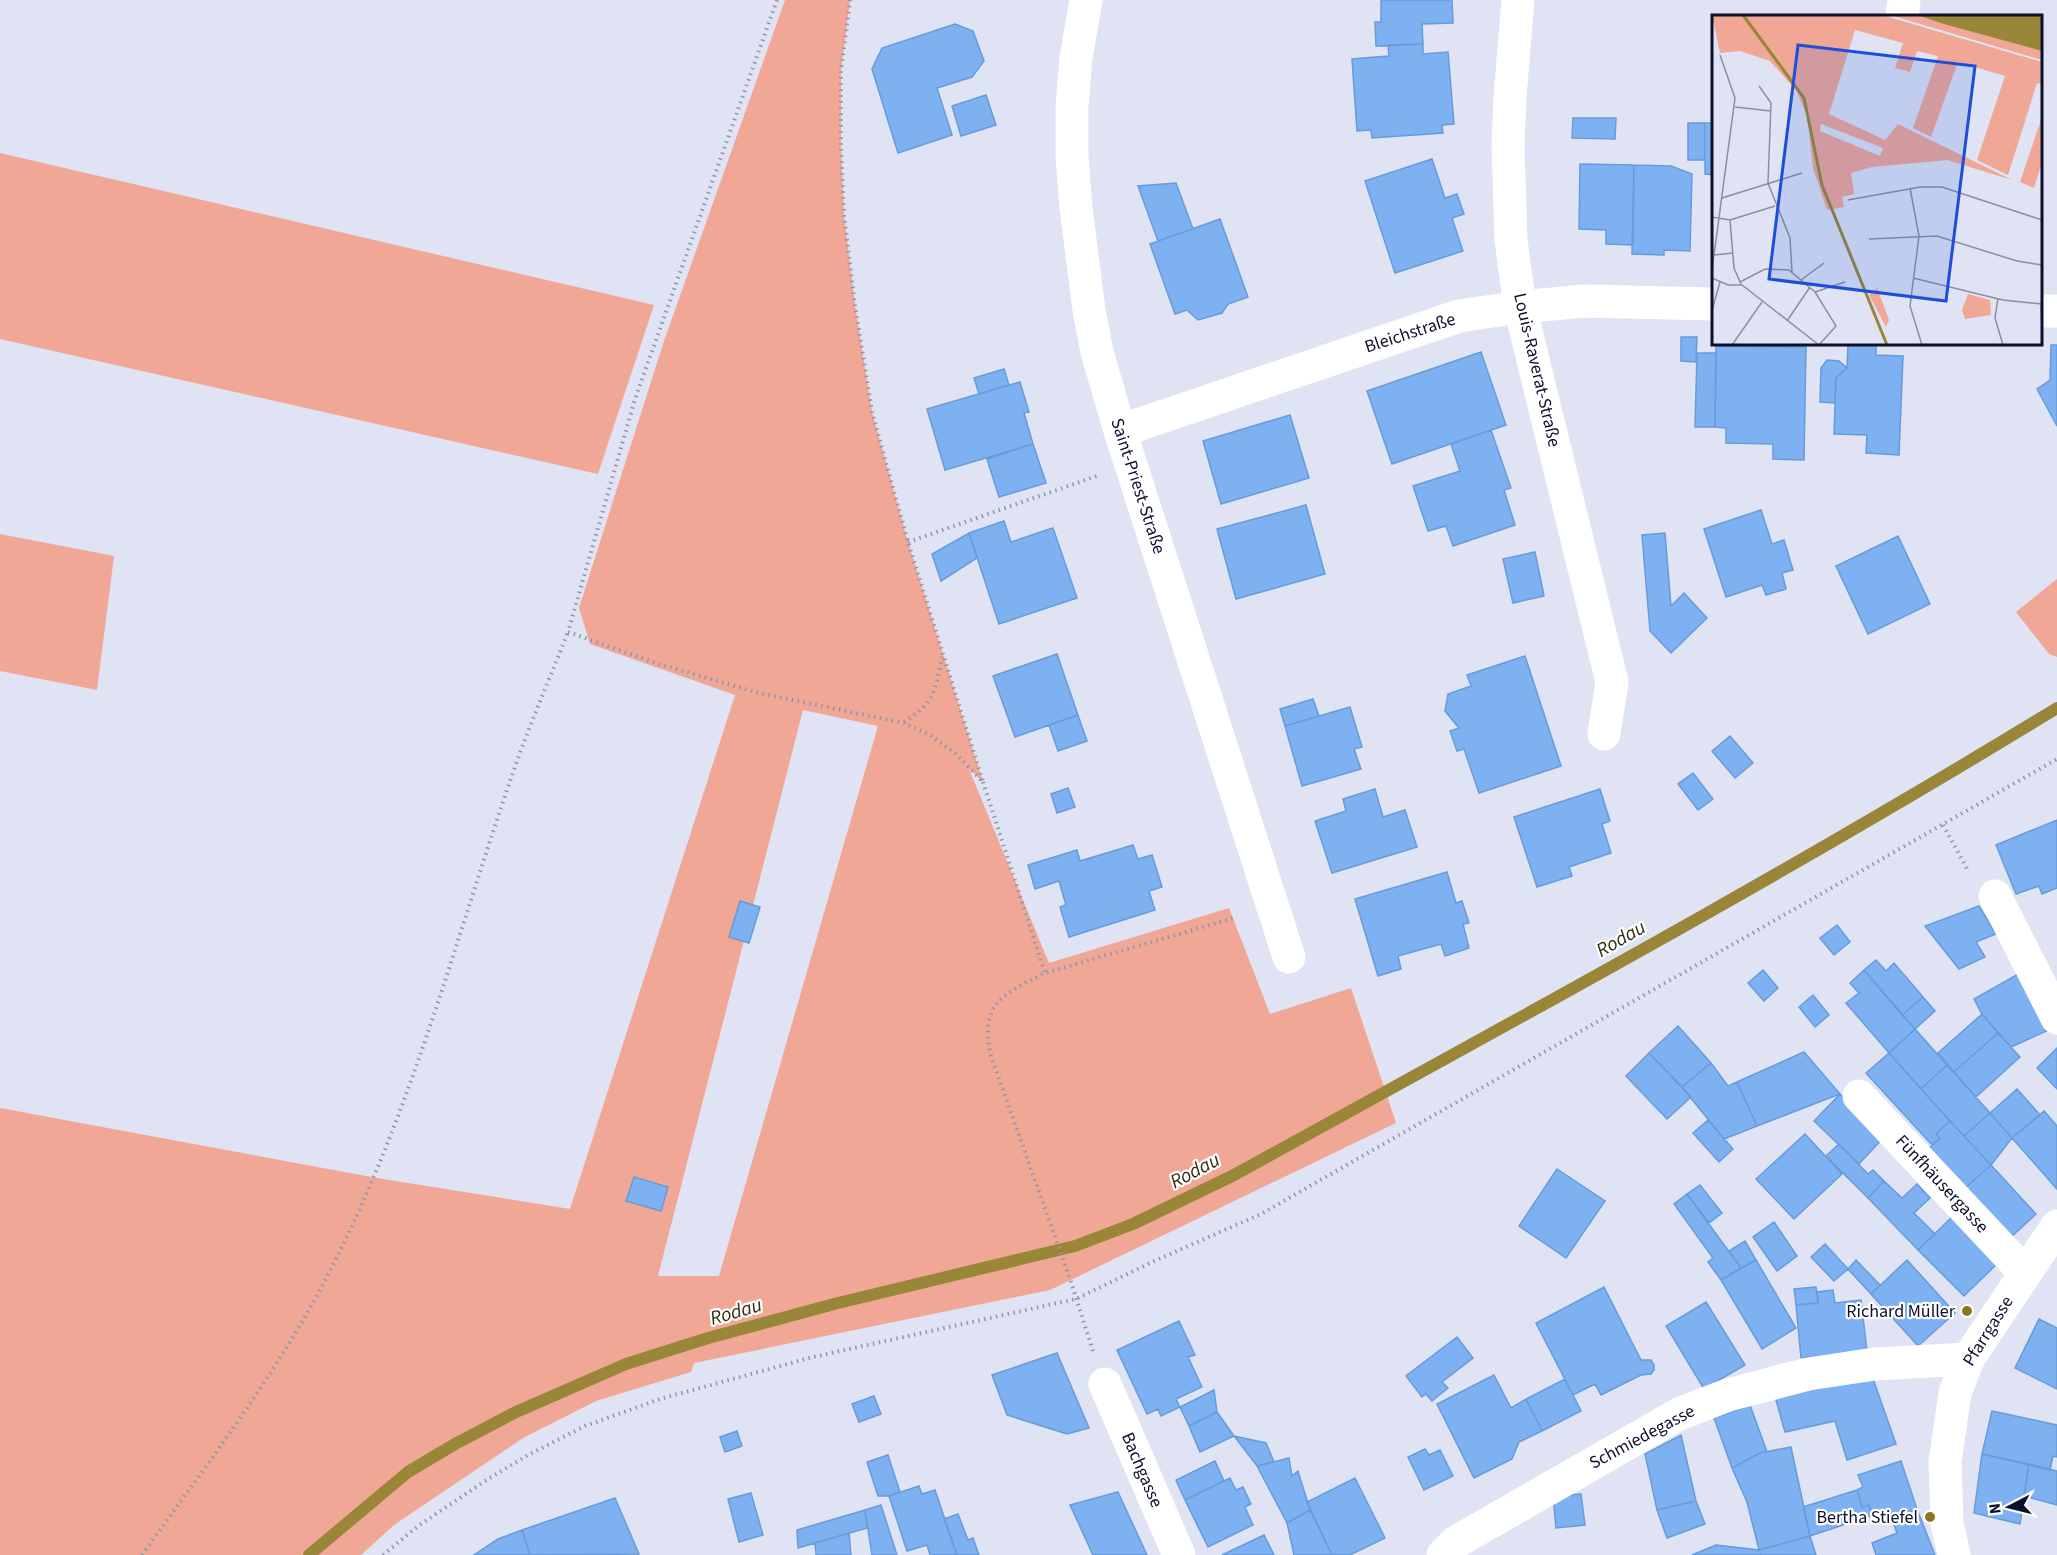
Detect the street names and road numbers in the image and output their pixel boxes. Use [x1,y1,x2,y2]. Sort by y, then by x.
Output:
street label: Louis-Raverat-Straße [1507,291,1567,450]
street label: Bleichstraße [1361,307,1459,359]
street label: Saint-Priest-Straße [1104,415,1172,557]
street label: Fünfhäusergasse [1890,1129,1994,1239]
street label: Pfarrgasse [1957,1291,2019,1371]
street label: Schmiedegasse [1585,1399,1699,1475]
street label: Bachgasse [1115,1429,1169,1512]

